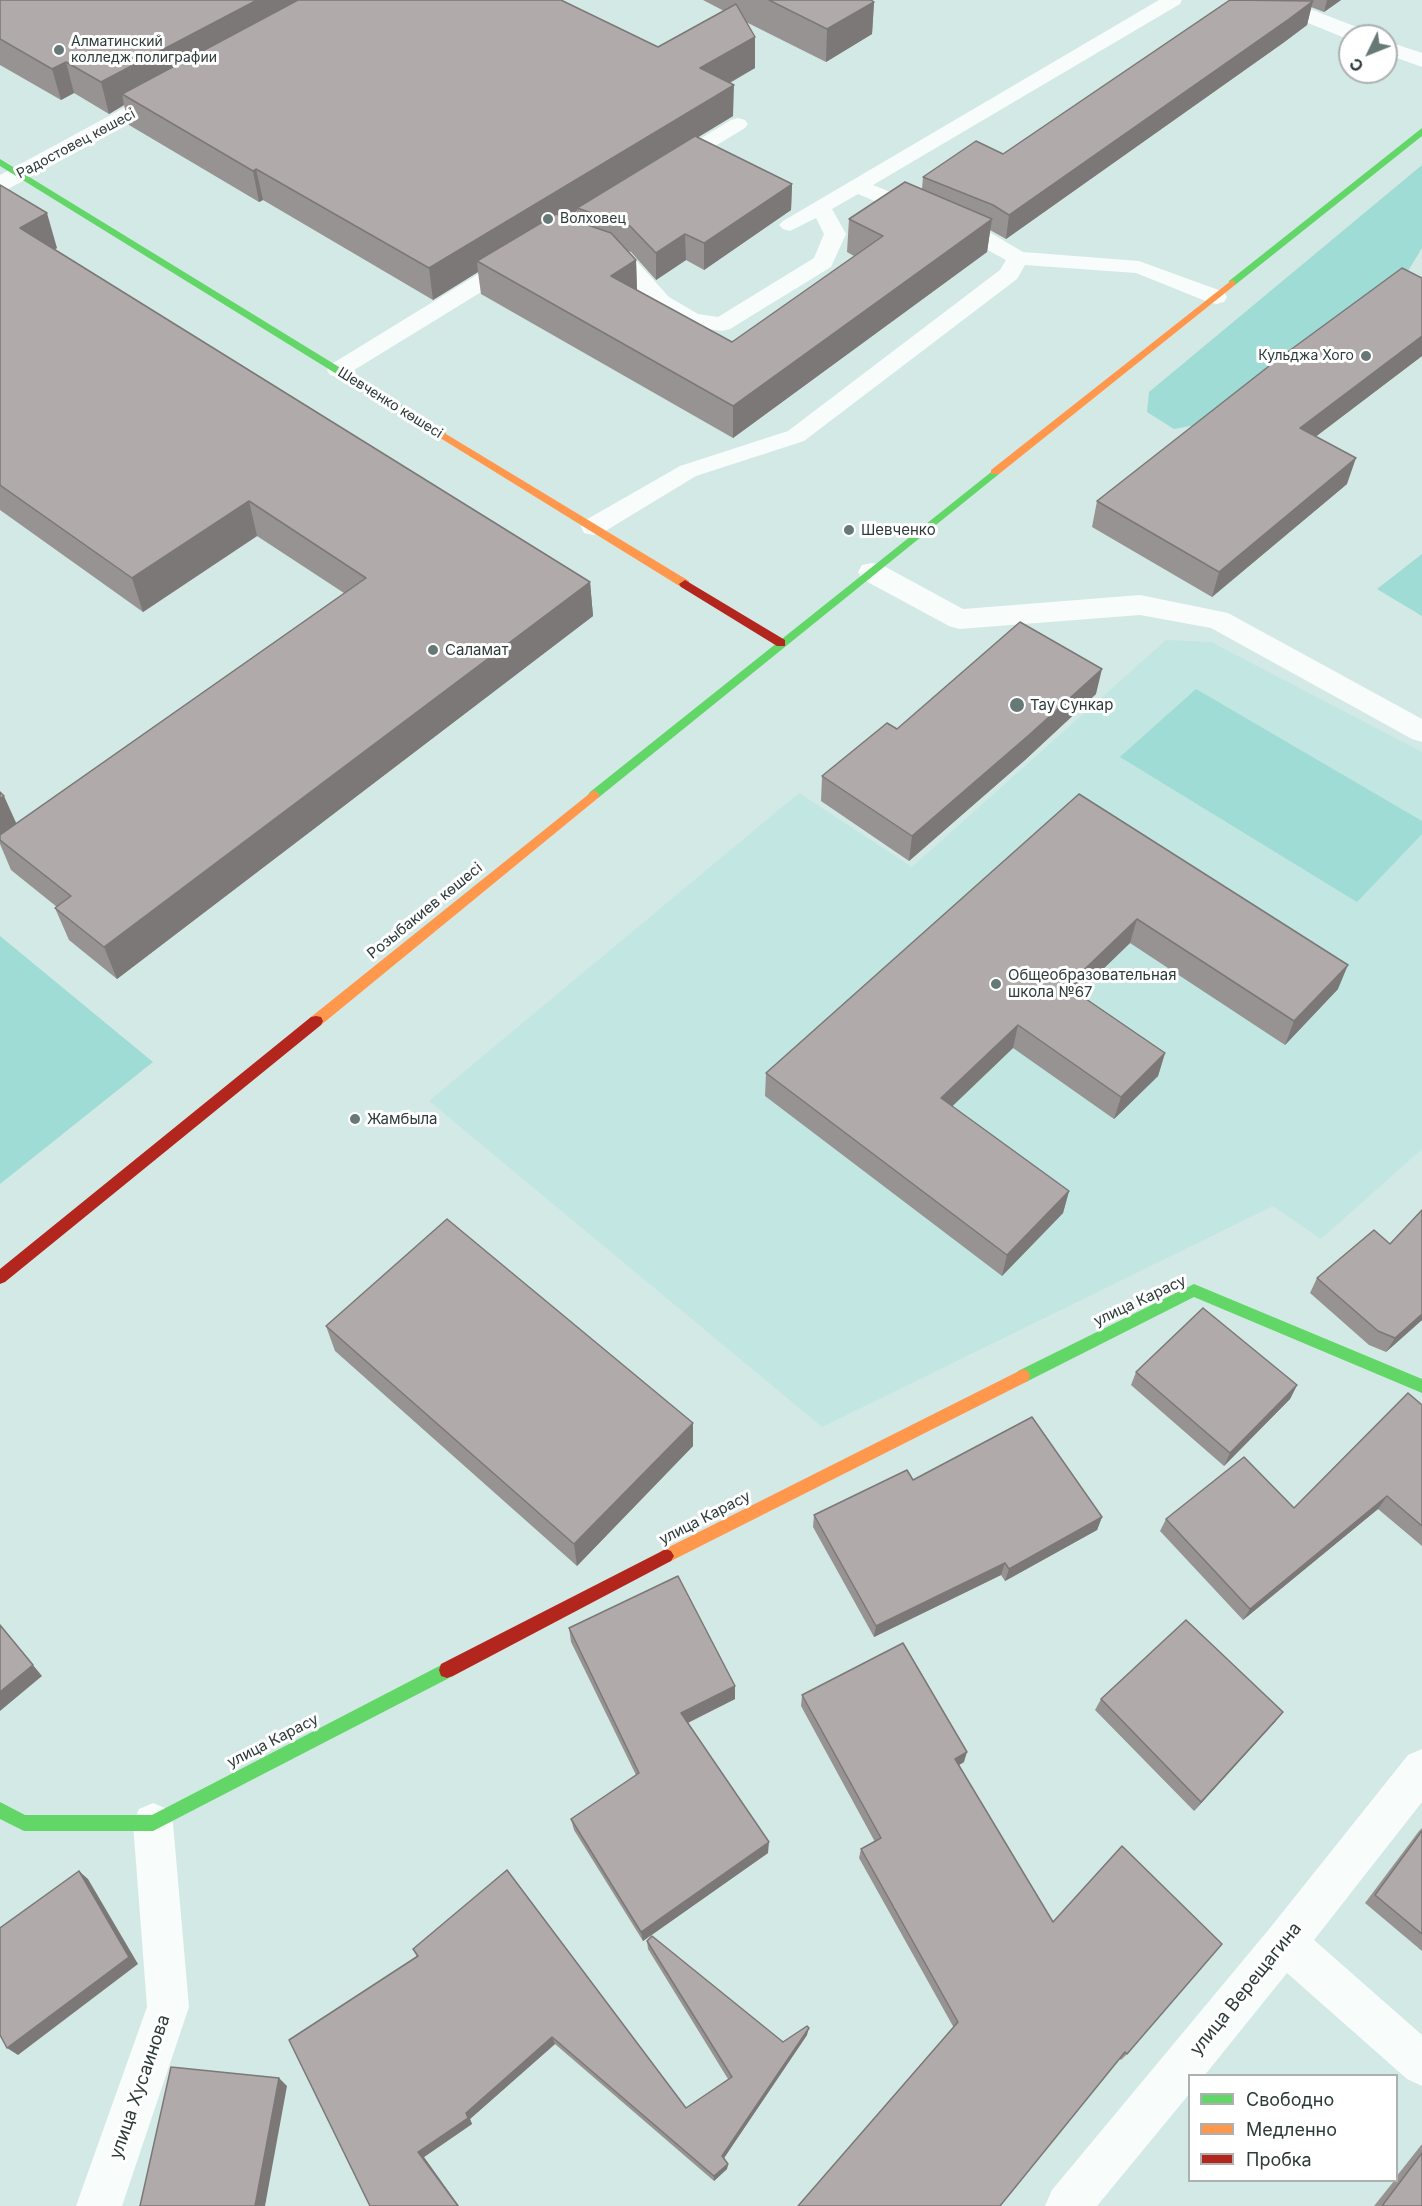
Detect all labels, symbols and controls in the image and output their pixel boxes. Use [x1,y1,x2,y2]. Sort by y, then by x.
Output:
north arrow [1338,24,1398,84]
place label: Алматинский колледж полиграфии [71,34,217,66]
marker: Алматинский колледж полиграфии [52,43,66,57]
text: С [1345,54,1368,76]
street label: Радостовец көшесі [14,106,138,182]
place label: Волховец [560,211,626,227]
marker: Волховец [541,212,555,226]
place label: Кульджа Хого [1258,348,1354,364]
marker: Кульджа Хого [1359,349,1373,363]
street label: Шевченко көшесі [335,364,445,442]
place label: Шевченко [861,521,936,539]
marker: Шевченко [842,523,856,537]
place label: Саламат [445,641,508,659]
marker: Саламат [426,643,440,657]
marker: Тау Сункар [1008,696,1026,714]
place label: Тау Сункар [1030,696,1113,714]
street label: Розыбакиев көшесі [364,859,486,963]
place label: Общеобразовательная школа №67 [1008,966,1177,1001]
marker: Общеобразовательная школа №67 [989,977,1003,991]
place label: Жамбыла [367,1110,438,1128]
marker: Жамбыла [348,1112,362,1126]
street label: улица Карасу [1091,1272,1189,1330]
street label: улица Карасу [656,1487,754,1549]
street label: улица Карасу [224,1710,322,1772]
street label: улица Верещагина [1186,1918,1306,2060]
street label: улица Хусаинова [105,2012,175,2162]
legend [1188,2074,1398,2182]
text: Свободно [1246,2089,1334,2110]
text: Медленно [1246,2119,1337,2140]
text: Пробка [1246,2149,1312,2170]

